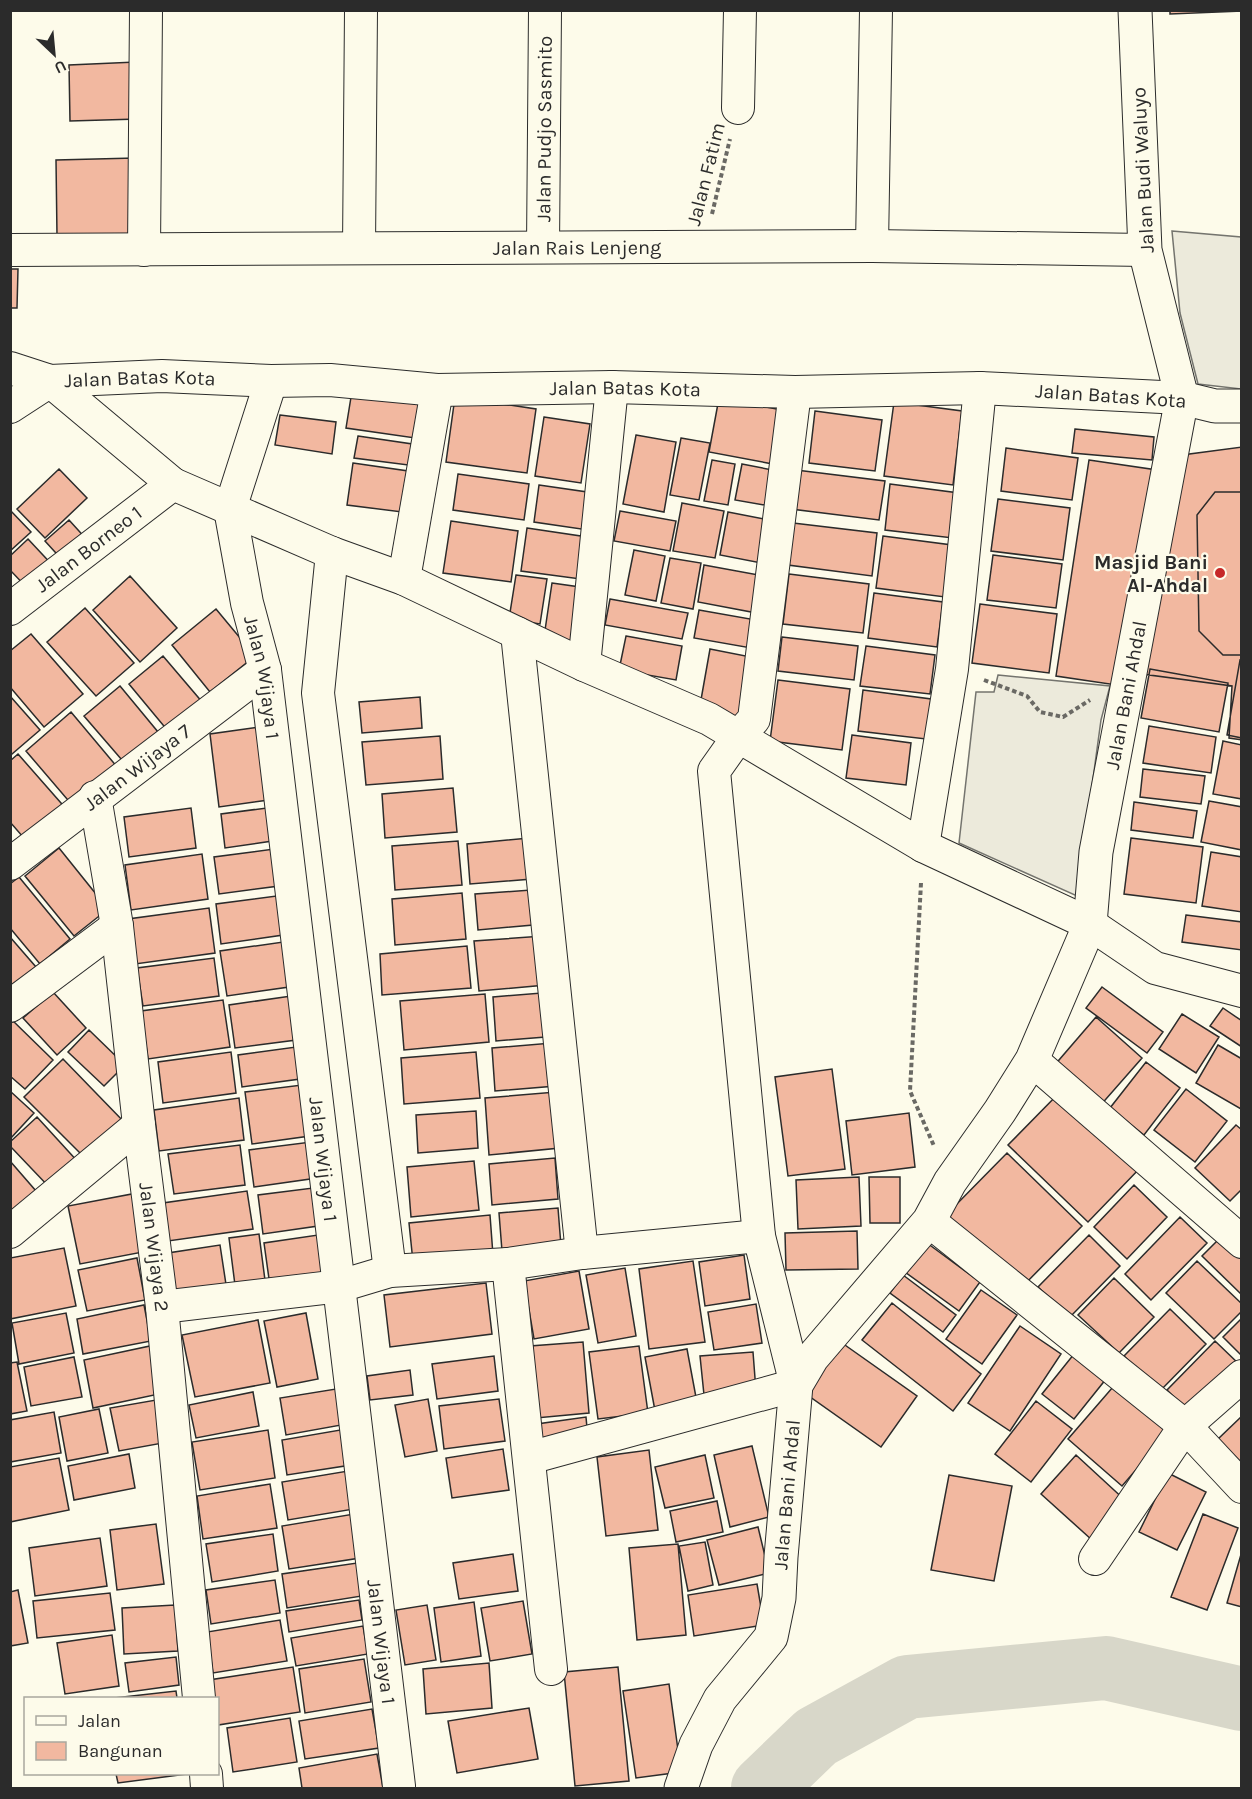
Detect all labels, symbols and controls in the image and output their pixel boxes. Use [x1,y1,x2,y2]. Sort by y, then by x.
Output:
north arrow [24,24,84,84]
street label: Jalan Pudjo Sasmito [532,36,556,222]
text: U [51,56,69,78]
street label: Jalan Budi Waluyo [1127,87,1159,253]
street label: Jalan Fatim [682,120,730,228]
street label: Jalan Rais Lenjeng [493,235,661,259]
street label: Jalan Batas Kota [64,364,216,392]
street label: Jalan Batas Kota [549,375,701,401]
street label: Jalan Batas Kota [1035,379,1187,413]
street label: Jalan Borneo 1 [31,501,146,597]
place label: Masjid Bani Al-Ahdal [1094,551,1208,597]
marker: Masjid Bani Al-Ahdal [1213,566,1227,580]
street label: Jalan Wijaya 1 [239,613,285,740]
street label: Jalan Bani Ahdal [1100,619,1151,771]
street label: Jalan Wijaya 7 [79,719,196,815]
street label: Jalan Wijaya 1 [305,1096,343,1223]
street label: Jalan Wijaya 2 [135,1181,174,1313]
street label: Jalan Bani Ahdal [769,1419,804,1571]
street label: Jalan Wijaya 1 [363,1578,401,1705]
legend [24,1697,219,1775]
text: Jalan [78,1710,121,1732]
text: Bangunan [78,1740,163,1762]

